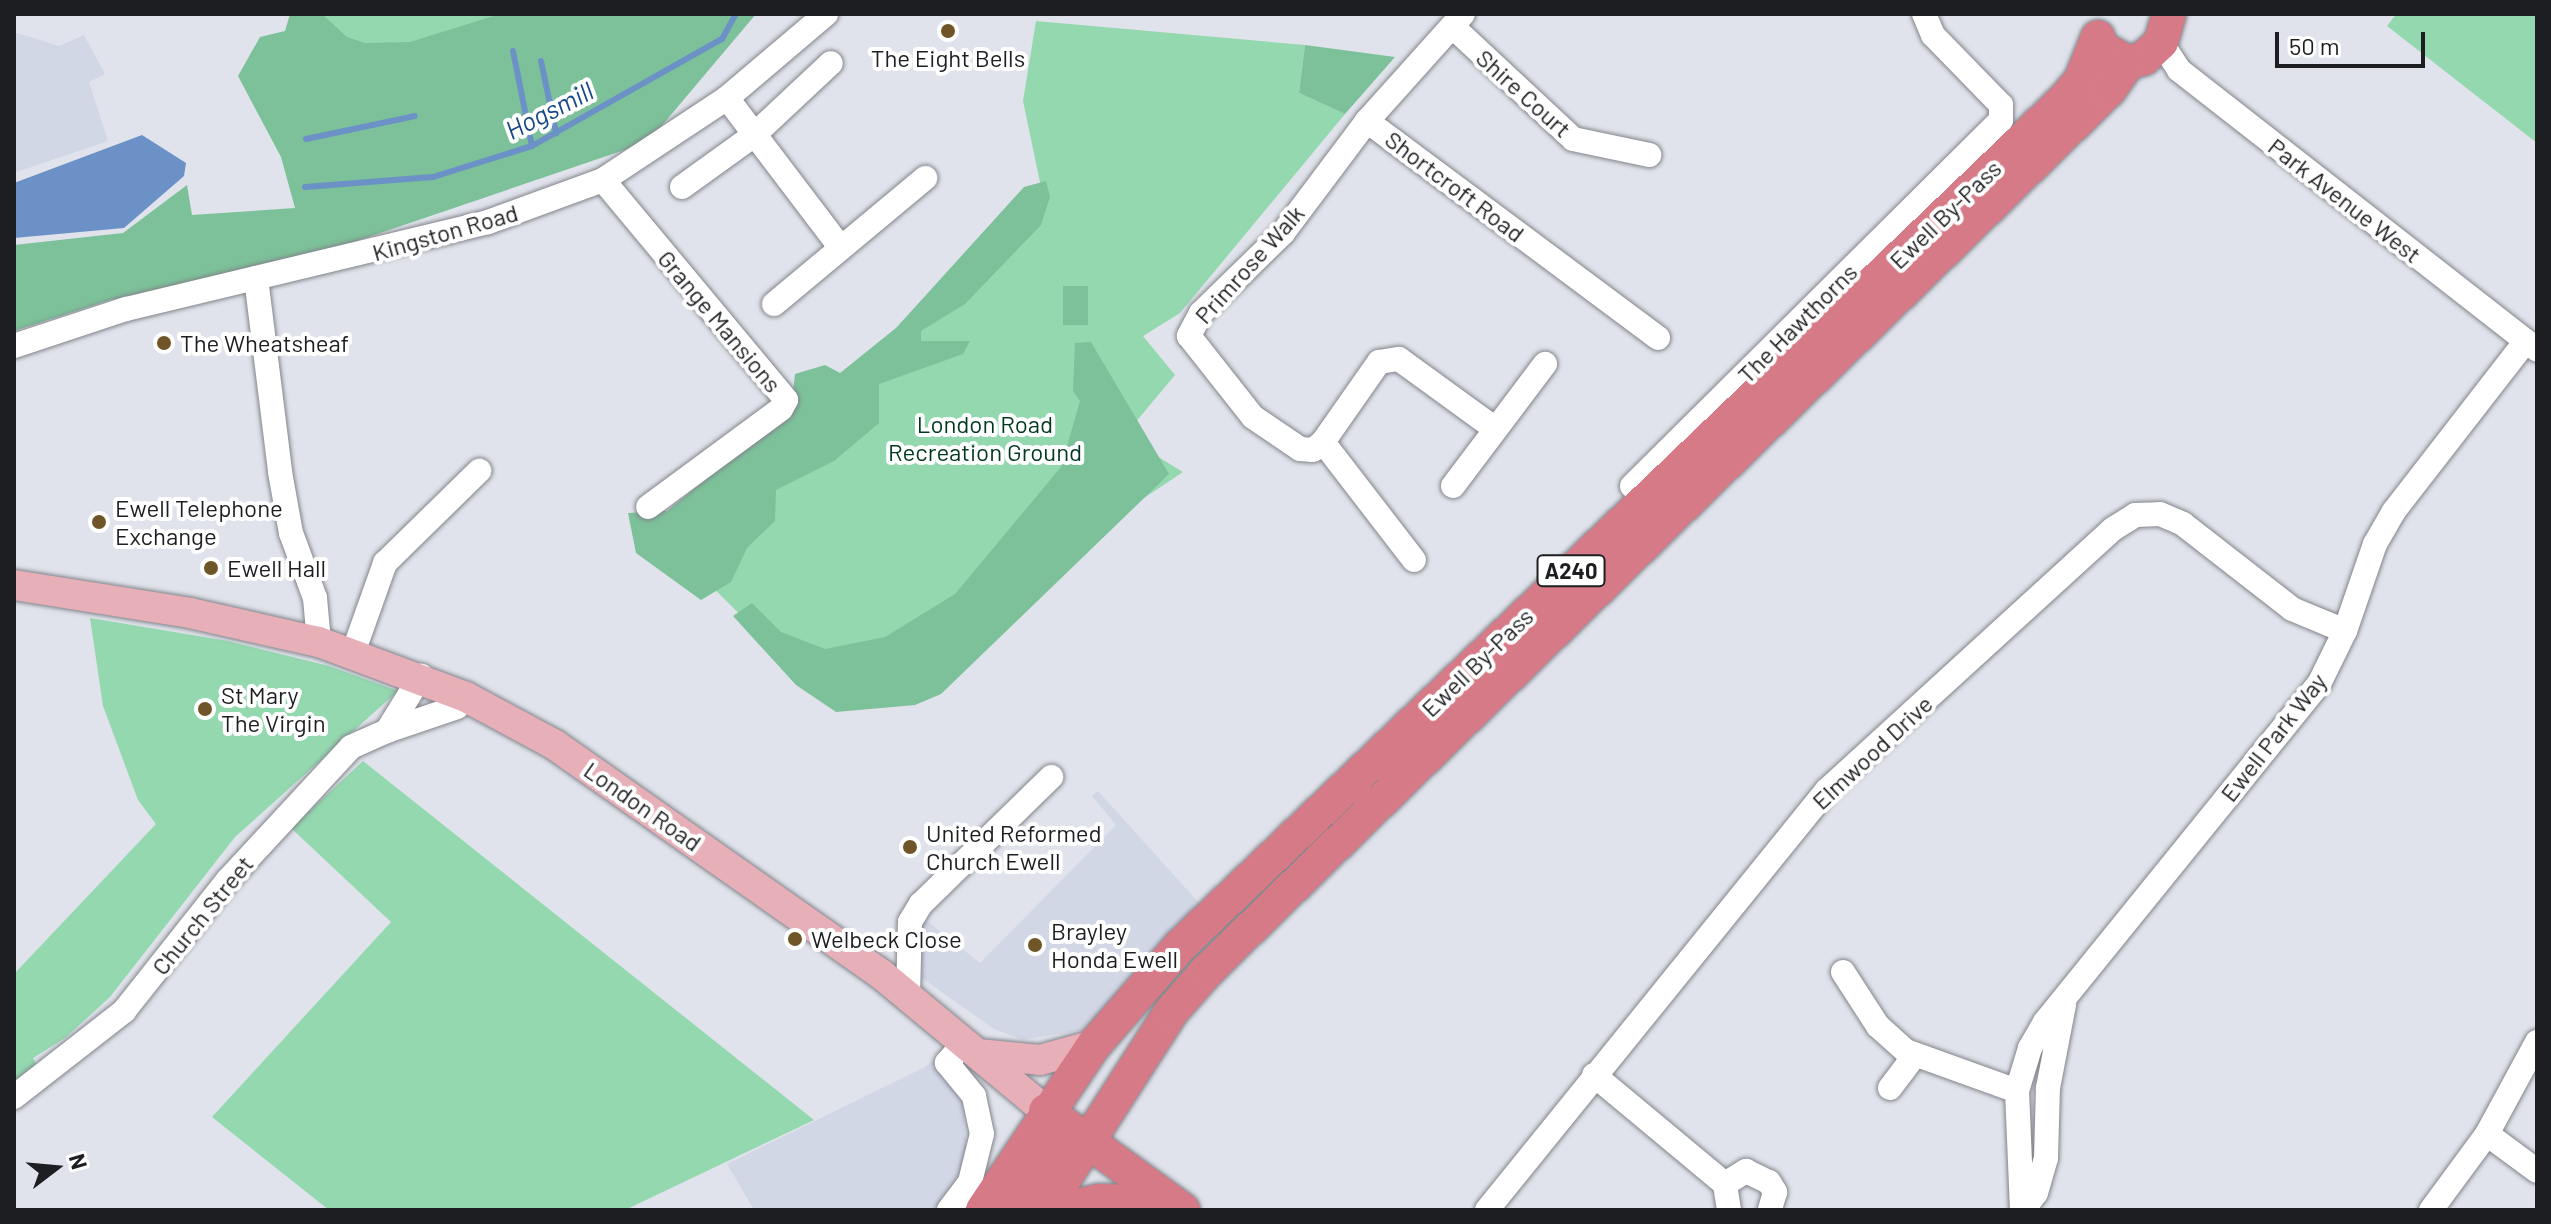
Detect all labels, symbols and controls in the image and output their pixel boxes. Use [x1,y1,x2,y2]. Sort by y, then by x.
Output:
scale bar [2279,16,2429,66]
marker: The Eight Bells [939,22,957,40]
text: 50 m [2289,31,2340,60]
street label: Shire Court [1471,43,1577,143]
place label: The Eight Bells [871,44,1025,72]
water label: Hogsmill [500,75,598,145]
street label: Shortcroft Road [1380,124,1530,248]
street label: Park Avenue West [2263,131,2427,269]
street label: Ewell By-Pass [1883,154,2007,274]
street label: Kingston Road [369,197,521,267]
street label: Primrose Walk [1188,199,1310,329]
street label: Grange Mansions [652,244,788,398]
street label: The Hawthorns [1731,257,1863,389]
place label: The Wheatsheaf [180,329,349,357]
marker: The Wheatsheaf [155,334,173,352]
park label: London Road Recreation Ground [888,410,1082,466]
place label: Ewell Telephone Exchange [115,494,283,550]
marker: Ewell Telephone Exchange [90,513,108,531]
road number: A240 [1535,553,1607,589]
place label: Ewell Hall [227,554,326,582]
marker: Ewell Hall [202,559,220,577]
street label: Ewell By-Pass [1415,602,1539,722]
street label: Ewell Park Way [2214,667,2332,807]
place label: St Mary The Virgin [221,681,326,737]
street label: Elmwood Drive [1806,689,1938,815]
marker: St Mary The Virgin [196,700,214,718]
street label: London Road [579,755,707,857]
place label: United Reformed Church Ewell [926,819,1102,875]
marker: United Reformed Church Ewell [901,838,919,856]
street label: Church Street [145,850,259,980]
place label: Brayley Honda Ewell [1051,917,1178,973]
place label: Welbeck Close [811,925,962,953]
marker: Welbeck Close [786,930,804,948]
marker: Brayley Honda Ewell [1026,936,1044,954]
north arrow [16,1128,96,1208]
text: N [65,1151,94,1172]

